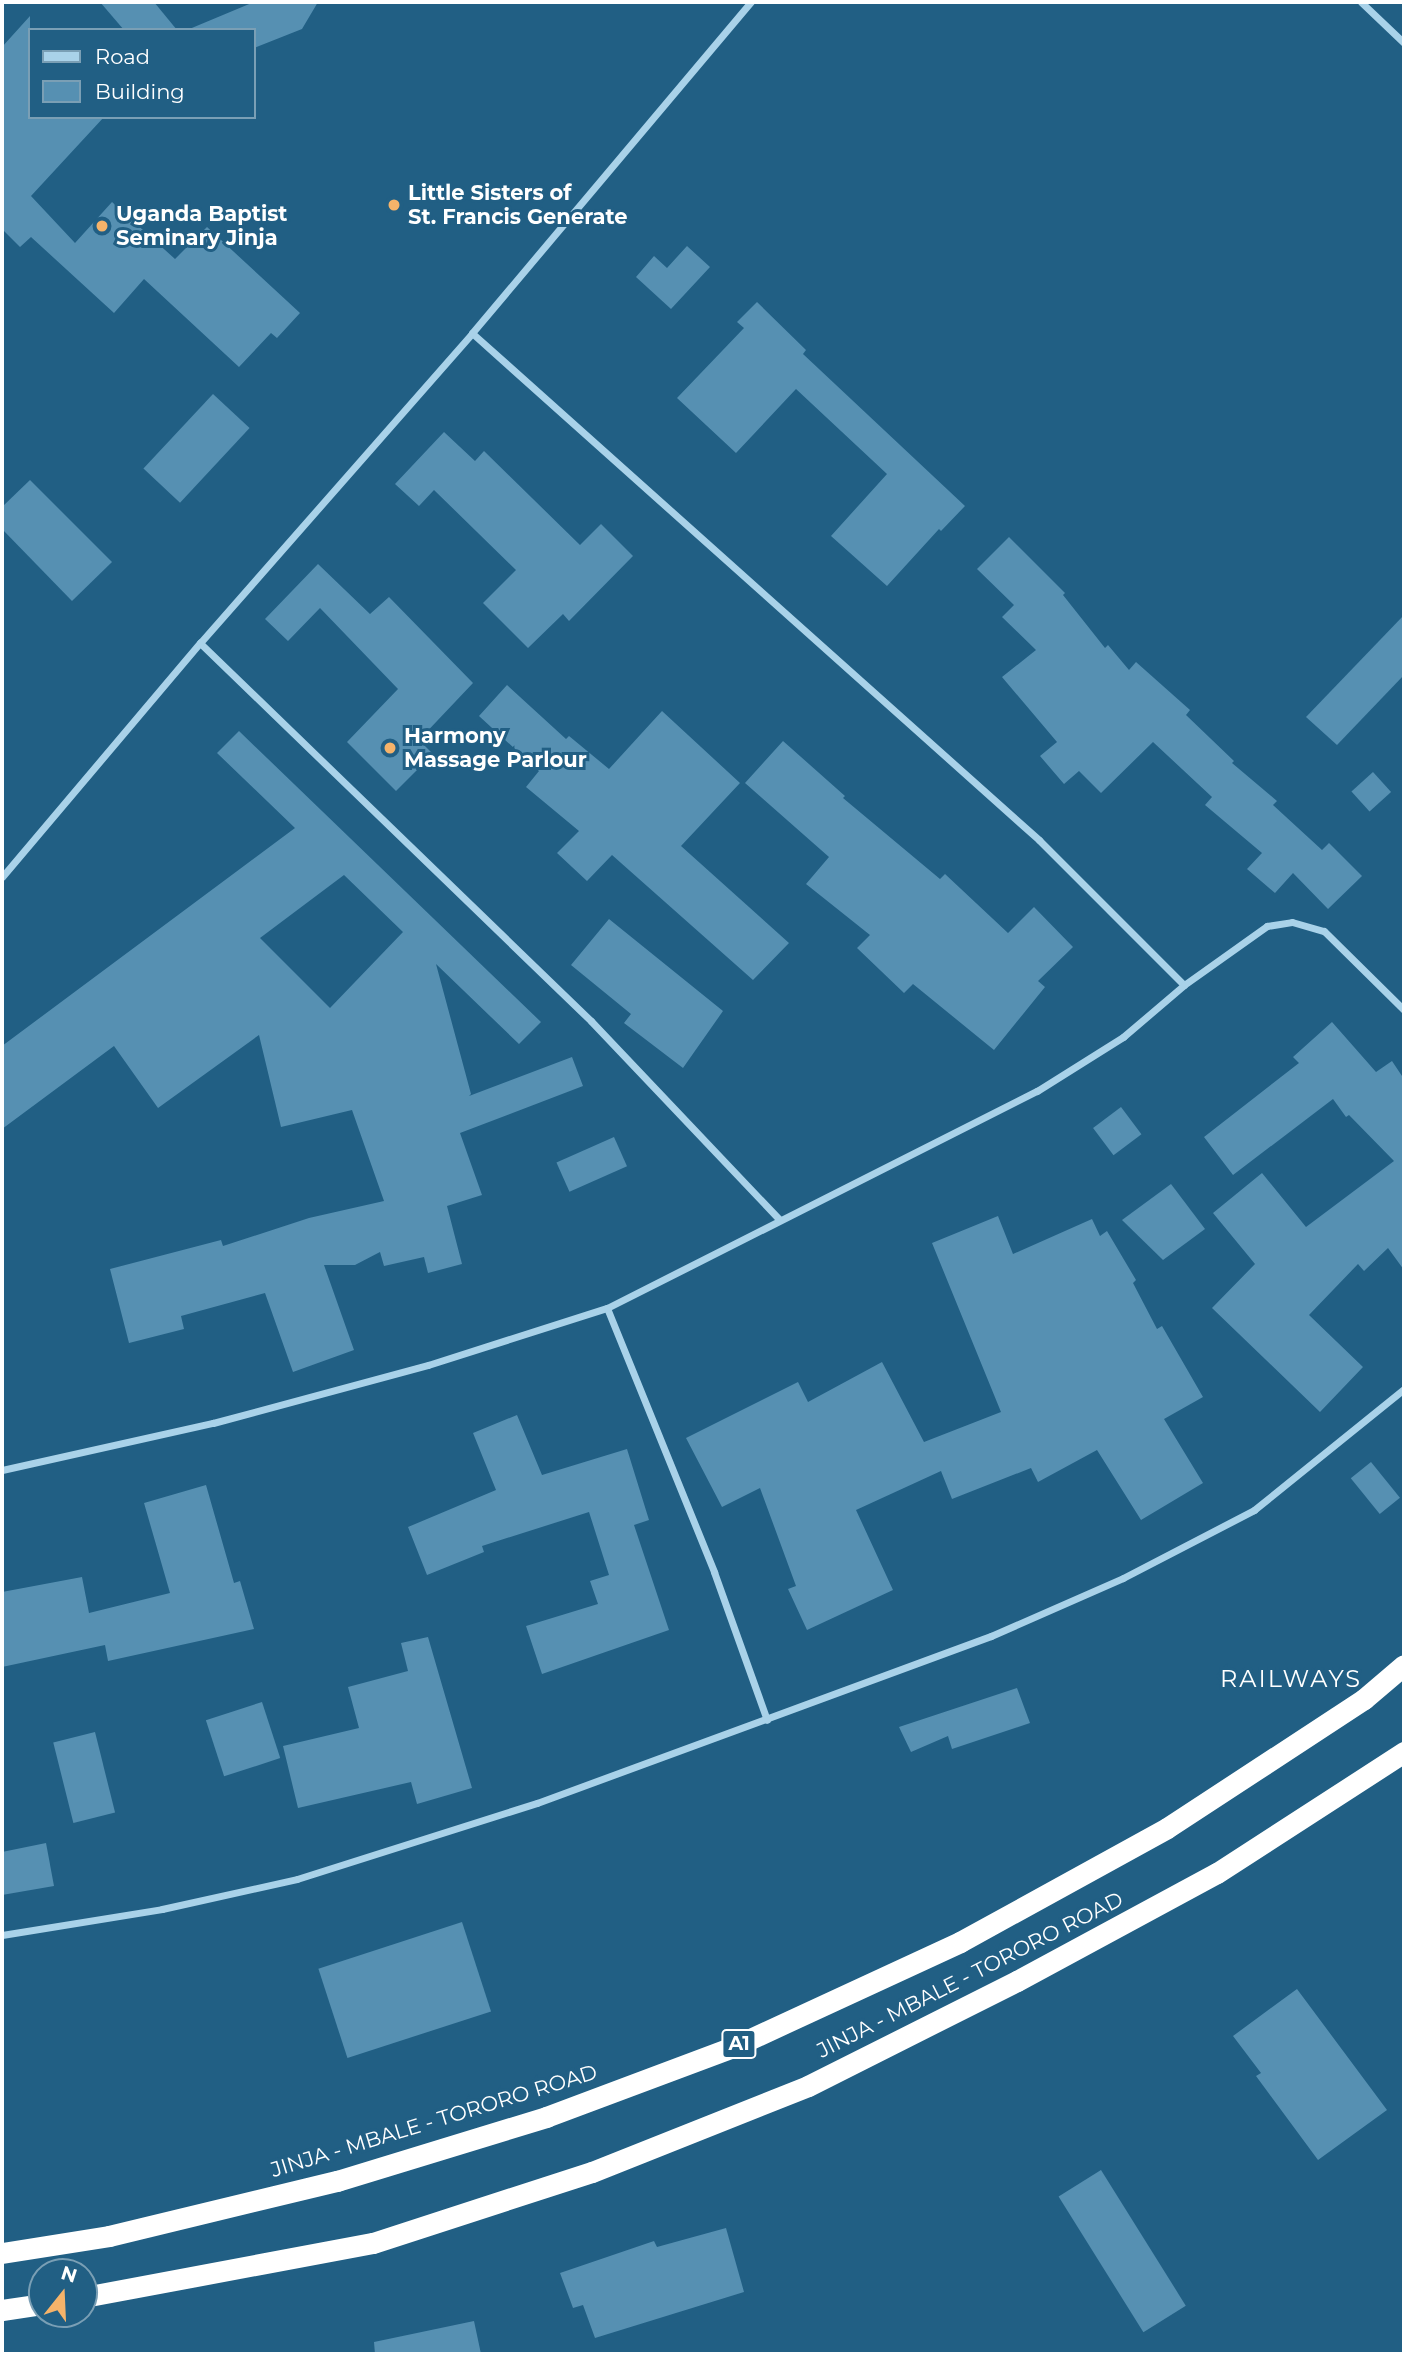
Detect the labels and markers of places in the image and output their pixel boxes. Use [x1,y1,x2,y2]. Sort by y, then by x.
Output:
place label: Little Sisters of St. Francis Generate [408,180,627,230]
marker: Little Sisters of St. Francis Generate [386,197,402,213]
place label: Uganda Baptist Seminary Jinja [116,201,287,251]
marker: Uganda Baptist Seminary Jinja [94,218,110,234]
place label: Harmony Massage Parlour [404,723,587,773]
marker: Harmony Massage Parlour [382,740,398,756]

